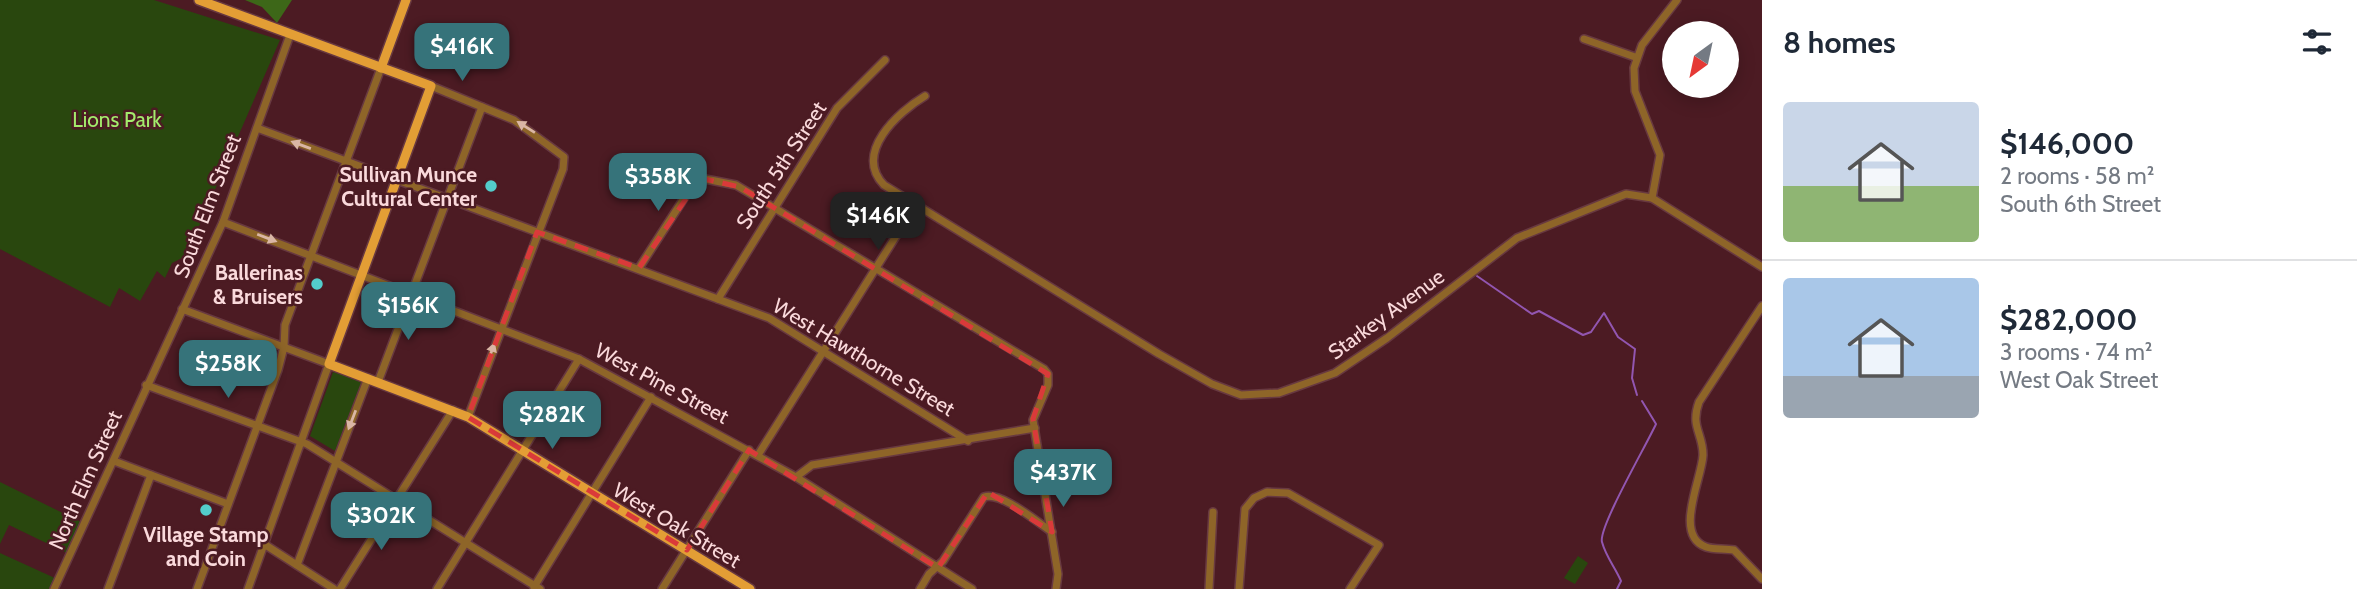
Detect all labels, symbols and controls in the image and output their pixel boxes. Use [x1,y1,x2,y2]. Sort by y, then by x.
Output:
north arrow [1662,21,1740,98]
map controls [1662,21,1739,98]
icon: filters [2298,23,2336,61]
pin: $416K [413,24,511,83]
text: 8 homes [1783,24,1896,61]
text: $416K [430,32,494,60]
street label: South 5th Street [731,97,831,233]
park label: Lions Park [72,107,162,132]
one-way arrow [516,121,535,134]
text: $146,000 [2000,125,2134,162]
icon: home [1839,130,1923,214]
street label: South Elm Street [168,131,246,281]
one-way arrow [291,139,312,150]
pin: $358K [609,154,707,213]
place label: Sullivan Munce Cultural Center [339,162,477,211]
text: $358K [625,162,691,190]
text: 2 rooms · 58 m² [2000,162,2154,190]
marker: Sullivan Munce Cultural Center [483,178,499,194]
text: South 6th Street [2000,190,2161,218]
pin: $146K [829,192,927,252]
text: $146K [846,201,910,229]
one-way arrow [257,233,278,244]
place label: Ballerinas & Bruisers [213,260,303,309]
street label: Starkey Avenue [1323,263,1449,364]
marker: Ballerinas & Bruisers [309,276,325,292]
pin: $156K [359,282,457,342]
text: $156K [377,291,439,319]
street label: West Hawthorne Street [769,293,959,421]
text: $282,000 [2000,301,2138,338]
icon: home [1839,306,1923,390]
street label: West Pine Street [591,337,733,429]
text: 3 rooms · 74 m² [2000,338,2152,366]
pin: $258K [179,340,277,400]
one-way arrow [486,343,497,364]
text: $258K [195,349,261,377]
text: West Oak Street [2000,366,2158,394]
pin: $282K [503,392,601,451]
text: $282K [519,400,585,428]
street label: North Elm Street [43,407,127,553]
one-way arrow [346,409,357,430]
pin: $437K [1014,449,1112,509]
text: $437K [1030,458,1096,486]
street label: West Oak Street [609,477,745,573]
pin: $302K [332,492,430,552]
text: $302K [347,501,415,529]
marker: Village Stamp and Coin [198,502,214,518]
place label: Village Stamp and Coin [143,522,269,571]

